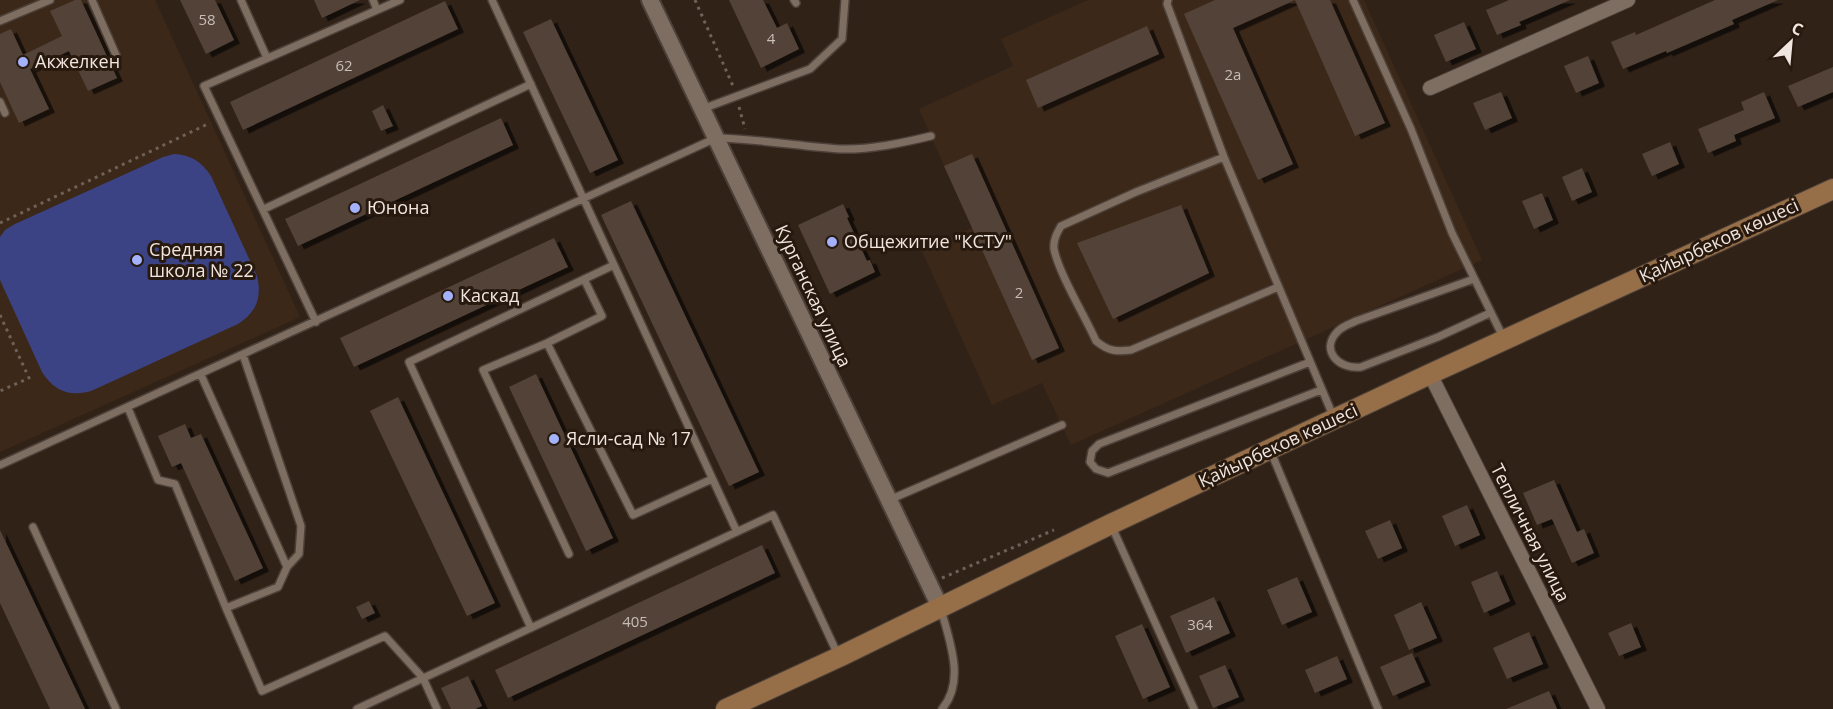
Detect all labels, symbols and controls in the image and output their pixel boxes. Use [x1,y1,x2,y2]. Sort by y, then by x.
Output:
house number: 58 [198,9,216,29]
north arrow [1761,12,1821,72]
text: С [1788,16,1807,41]
house number: 4 [767,28,776,48]
place label: Акжелкен [35,49,120,73]
marker: Акжелкен [16,55,30,69]
house number: 62 [335,55,353,75]
house number: 2а [1225,64,1241,84]
street label: Қайырбеков көшесі [1635,193,1802,288]
place label: Юнона [367,195,429,219]
marker: Юнона [348,201,362,215]
street label: Курганская улица [770,220,857,371]
place label: Общежитие "КСТУ" [844,229,1012,253]
marker: Общежитие "КСТУ" [825,235,839,249]
place label: Средняя школа № 22 [149,237,254,282]
marker: Средняя школа № 22 [130,253,144,267]
house number: 2 [1015,282,1023,302]
place label: Каскад [460,283,519,307]
marker: Каскад [441,289,455,303]
street label: Қайырбеков көшесі [1194,398,1361,493]
place label: Ясли-сад № 17 [566,426,691,450]
marker: Ясли-сад № 17 [547,432,561,446]
street label: Тепличная улица [1486,459,1576,606]
house number: 405 [622,611,648,631]
house number: 364 [1187,614,1213,634]

